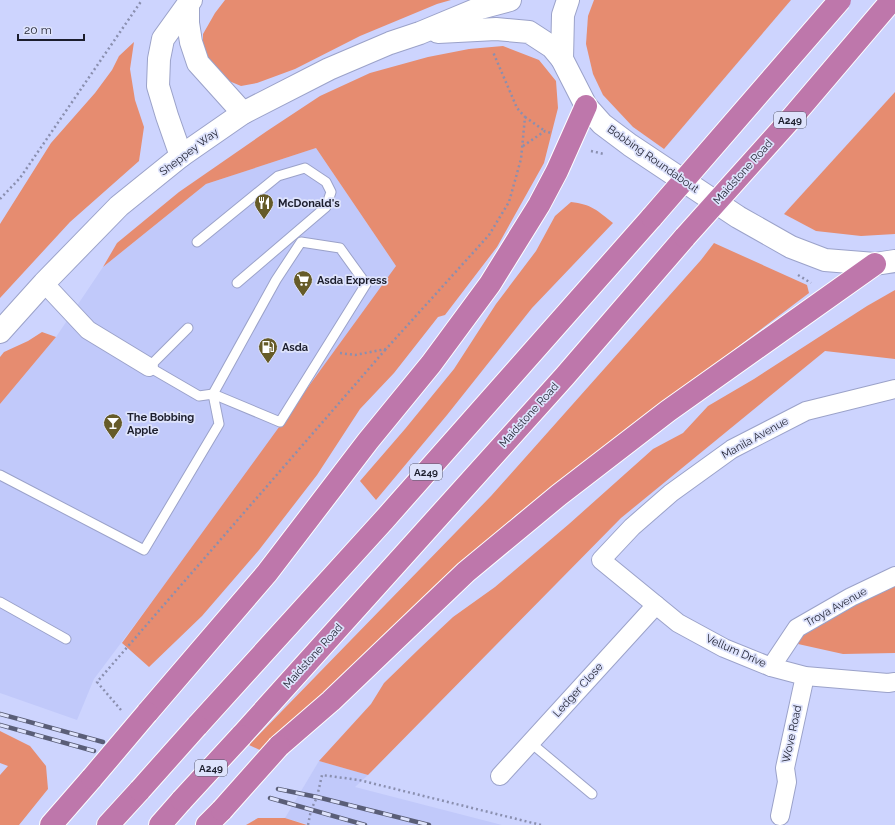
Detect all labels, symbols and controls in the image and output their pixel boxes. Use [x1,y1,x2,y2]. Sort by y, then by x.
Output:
scale bar [18,16,84,42]
text: 20 m [24,23,52,37]
road number: A249 [774,112,806,128]
street label: Bobbing Roundabout [605,122,702,196]
street label: Sheppey Way [157,126,221,178]
street label: Maidstone Road [711,137,775,207]
restaurant icon: McDonald's [253,192,275,220]
place label: McDonald's [278,197,340,210]
supermarket icon: Asda Express [292,269,314,297]
place label: Asda Express [317,274,387,287]
fuel station icon: Asda [257,336,279,364]
place label: Asda [282,341,308,354]
street label: Maidstone Road [497,380,561,450]
place label: The Bobbing Apple [127,411,194,437]
bar icon: The Bobbing Apple [102,412,124,440]
street label: Manila Avenue [719,414,791,462]
road number: A249 [410,464,442,480]
street label: Troya Avenue [803,584,870,629]
street label: Maidstone Road [281,621,345,691]
street label: Vellum Drive [704,632,769,670]
street label: Ledger Close [550,660,606,720]
street label: Wove Road [780,704,804,764]
road number: A249 [195,760,227,776]

